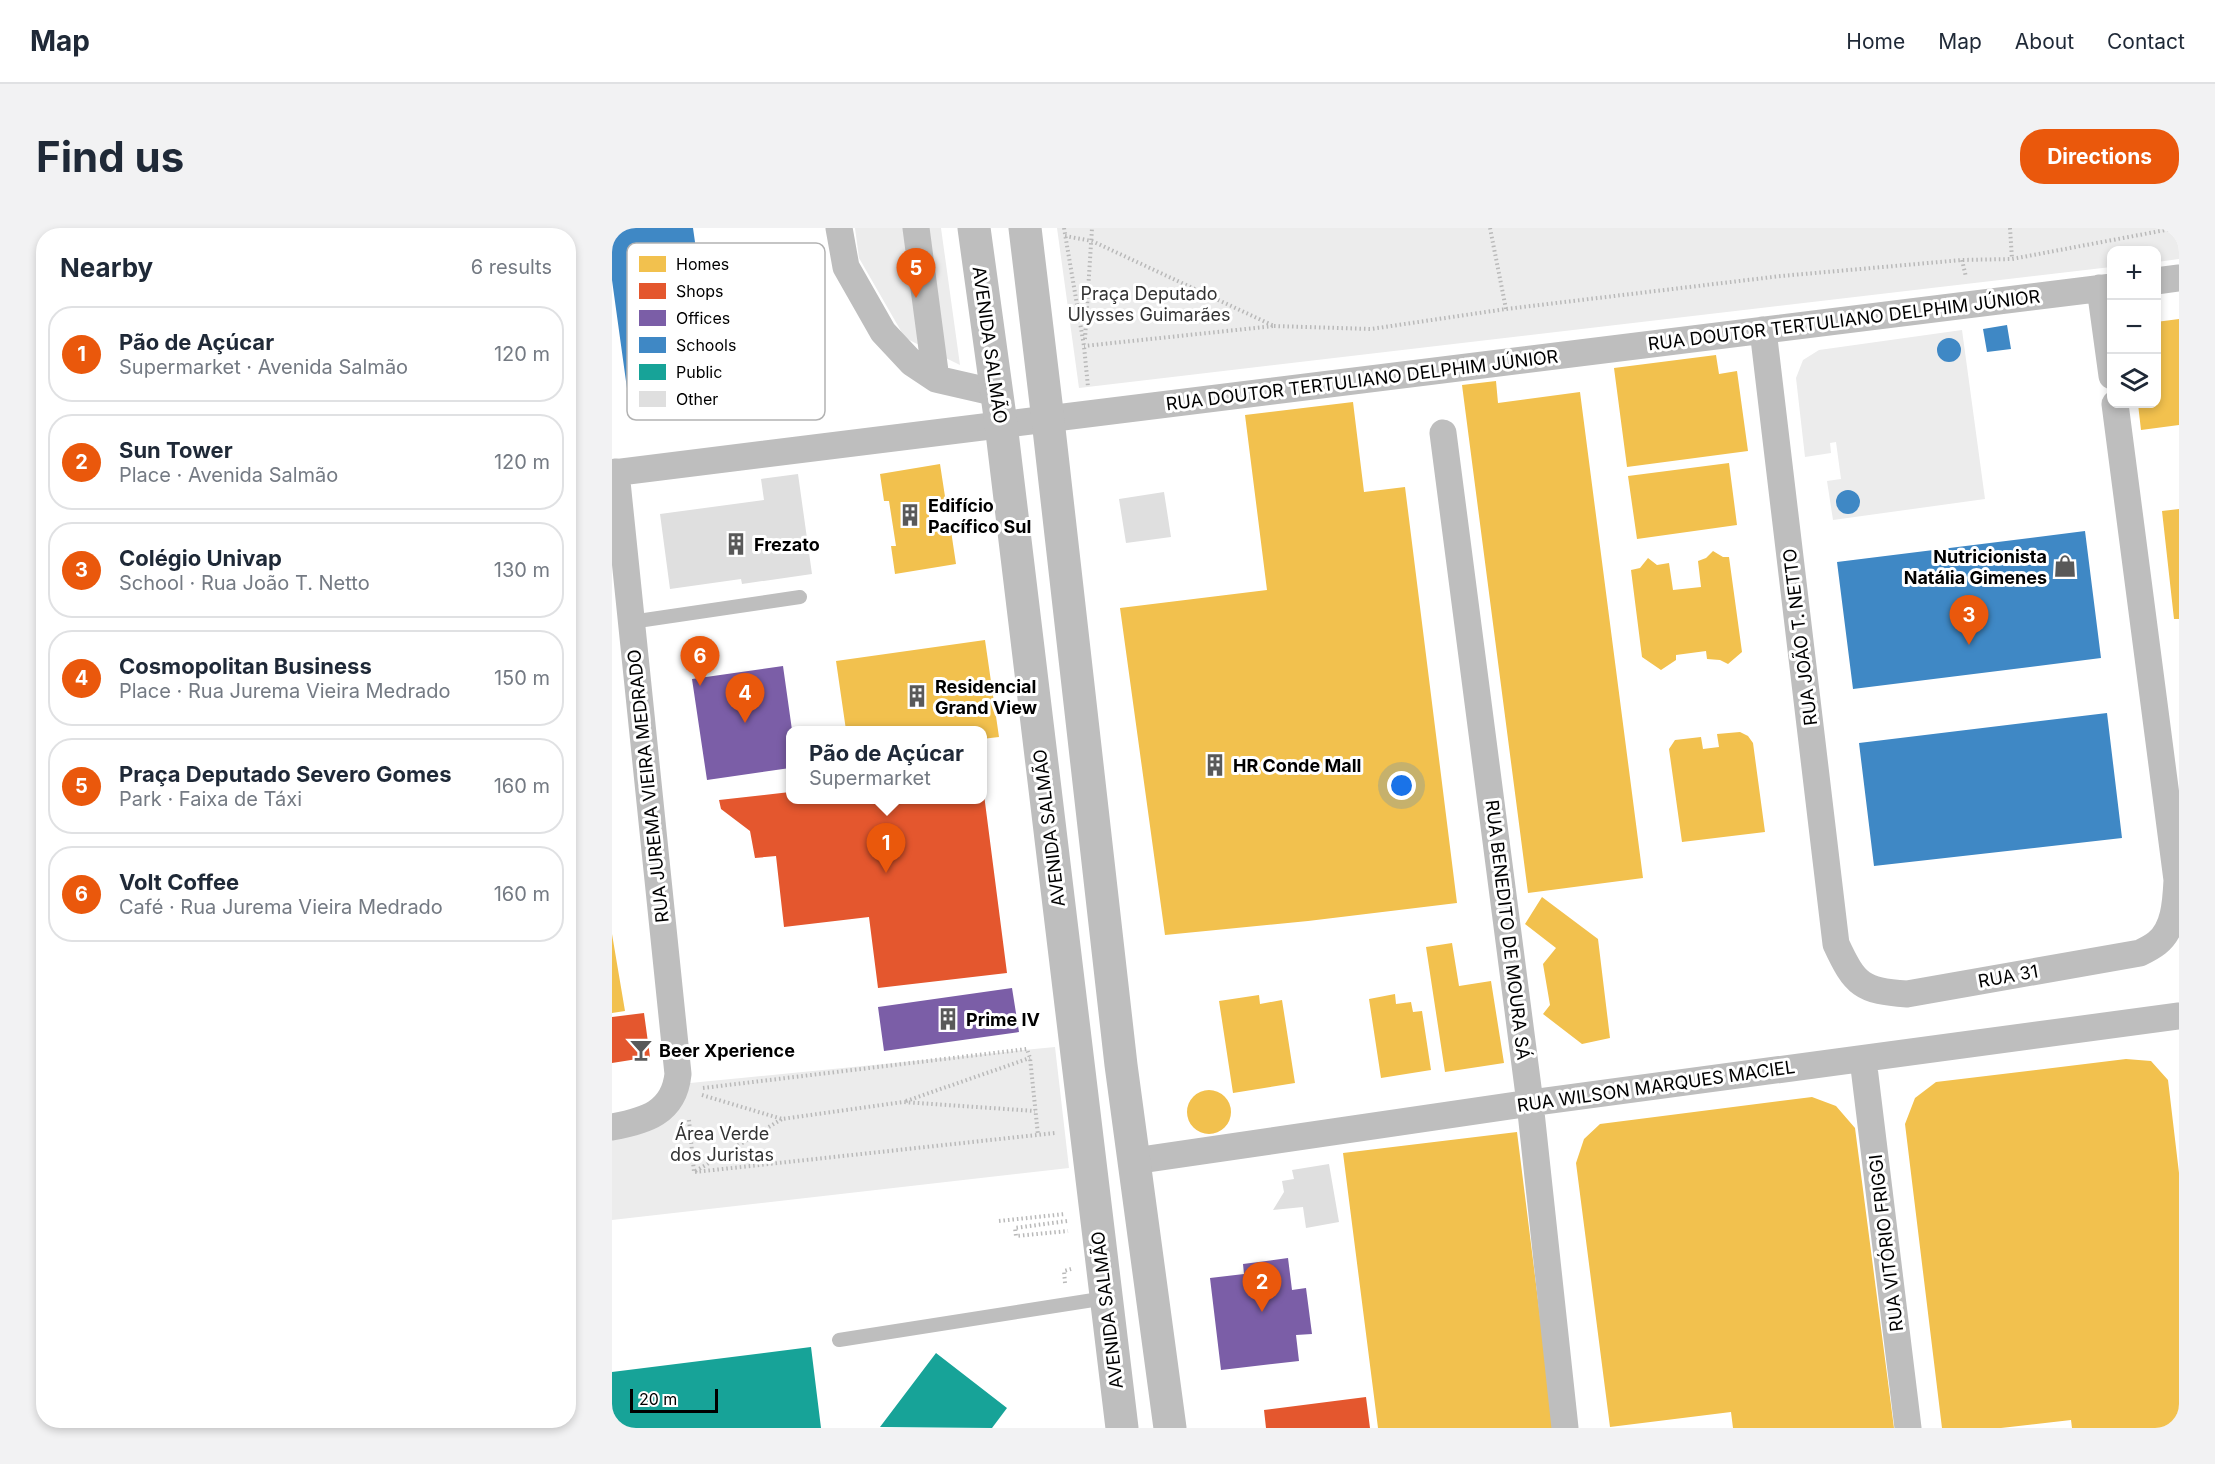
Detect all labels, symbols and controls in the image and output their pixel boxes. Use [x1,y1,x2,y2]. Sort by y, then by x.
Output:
text: Map [30,24,90,58]
text: Home [1846,29,1905,54]
text: Map [1938,29,1982,54]
text: About [2015,29,2074,54]
text: Contact [2107,29,2185,54]
button: Directions [2020,129,2179,184]
text: Find us [36,131,184,182]
legend [627,243,825,420]
map controls [2107,246,2161,408]
button: + [2107,246,2161,300]
pin: 5 [896,248,936,298]
text: Nearby [60,252,153,283]
text: Homes [676,254,729,274]
text: 6 results [471,255,552,279]
street label: AVENIDA SALMÃO [969,265,1012,425]
text: Shops [676,281,724,301]
park label: Praça Deputado Ulysses Guimarães [1067,283,1231,325]
street label: RUA DOUTOR TERTULIANO DELPHIM JÚNIOR [1647,284,2042,354]
button: − [2107,300,2161,354]
text: Offices [676,308,730,328]
text: Pão de Açúcar [119,329,274,355]
text: Schools [676,335,736,355]
text: 1 [77,342,86,366]
text: 120 m [494,342,550,366]
street label: RUA DOUTOR TERTULIANO DELPHIM JÚNIOR [1165,344,1560,414]
button: layers [2107,354,2161,408]
text: Supermarket · Avenida Salmão [119,355,408,379]
text: Public [676,362,722,382]
text: Other [676,389,718,409]
text: Sun Tower [119,437,233,463]
text: 2 [75,450,88,474]
text: 120 m [494,450,550,474]
text: Place · Avenida Salmão [119,463,338,487]
place label: Edifício Pacífico Sul [928,495,1031,537]
building icon: Edifício Pacífico Sul [897,502,923,528]
building icon: Frezato [723,531,749,557]
place label: Frezato [754,534,820,555]
text: Colégio Univap [119,545,282,571]
place label: Nutricionista Natália Gimenes [1904,546,2047,588]
street label: RUA JOÃO T. NETTO [1778,547,1821,727]
shop icon: Nutricionista Natália Gimenes [2052,553,2078,579]
text: 3 [75,558,88,582]
text: 130 m [494,558,550,582]
text: School · Rua João T. Netto [119,571,370,595]
pin: 3 [1950,596,1988,645]
pin: 6 [680,636,719,686]
street label: RUA JUREMA VIEIRA MEDRADO [623,648,673,924]
text: Cosmopolitan Business [119,653,372,679]
text: 4 [75,666,88,690]
text: 150 m [494,666,550,690]
pin: 4 [726,674,764,723]
place label: Residencial Grand View [935,676,1038,718]
text: Place · Rua Jurema Vieira Medrado [119,679,450,703]
building icon: Residencial Grand View [904,683,930,709]
popup [786,726,987,804]
text: Pão de Açúcar [809,740,964,766]
street label: AVENIDA SALMÃO [1028,748,1069,908]
building icon: HR Conde Mall [1202,752,1228,778]
place label: HR Conde Mall [1233,755,1361,776]
text: Praça Deputado Severo Gomes [119,761,452,787]
text: Supermarket [809,766,931,790]
your location [1387,771,1416,800]
text: 5 [75,774,88,798]
text: 160 m [494,774,550,798]
text: Park · Faixa de Táxi [119,787,302,811]
street label: RUA BENEDITO DE MOURA SÁ [1482,798,1535,1061]
pin: 1 [866,824,906,873]
text: Volt Coffee [119,869,239,895]
text: 6 [75,882,88,906]
text: 160 m [494,882,550,906]
text: Café · Rua Jurema Vieira Medrado [119,895,443,919]
street label: RUA 31 [1976,960,2040,992]
building icon: Prime IV [935,1006,961,1032]
place label: Prime IV [966,1009,1040,1030]
bar icon: Beer Xperience [628,1037,654,1063]
place label: Beer Xperience [659,1040,795,1061]
street label: RUA WILSON MARQUES MACIEL [1516,1056,1796,1116]
park label: Área Verde dos Juristas [670,1122,774,1165]
street label: RUA VITÓRIO FRIGGI [1864,1153,1907,1333]
street label: AVENIDA SALMÃO [1086,1230,1127,1390]
pin: 2 [1242,1262,1282,1312]
scale bar [630,1386,718,1414]
text: 20 m [639,1389,677,1409]

